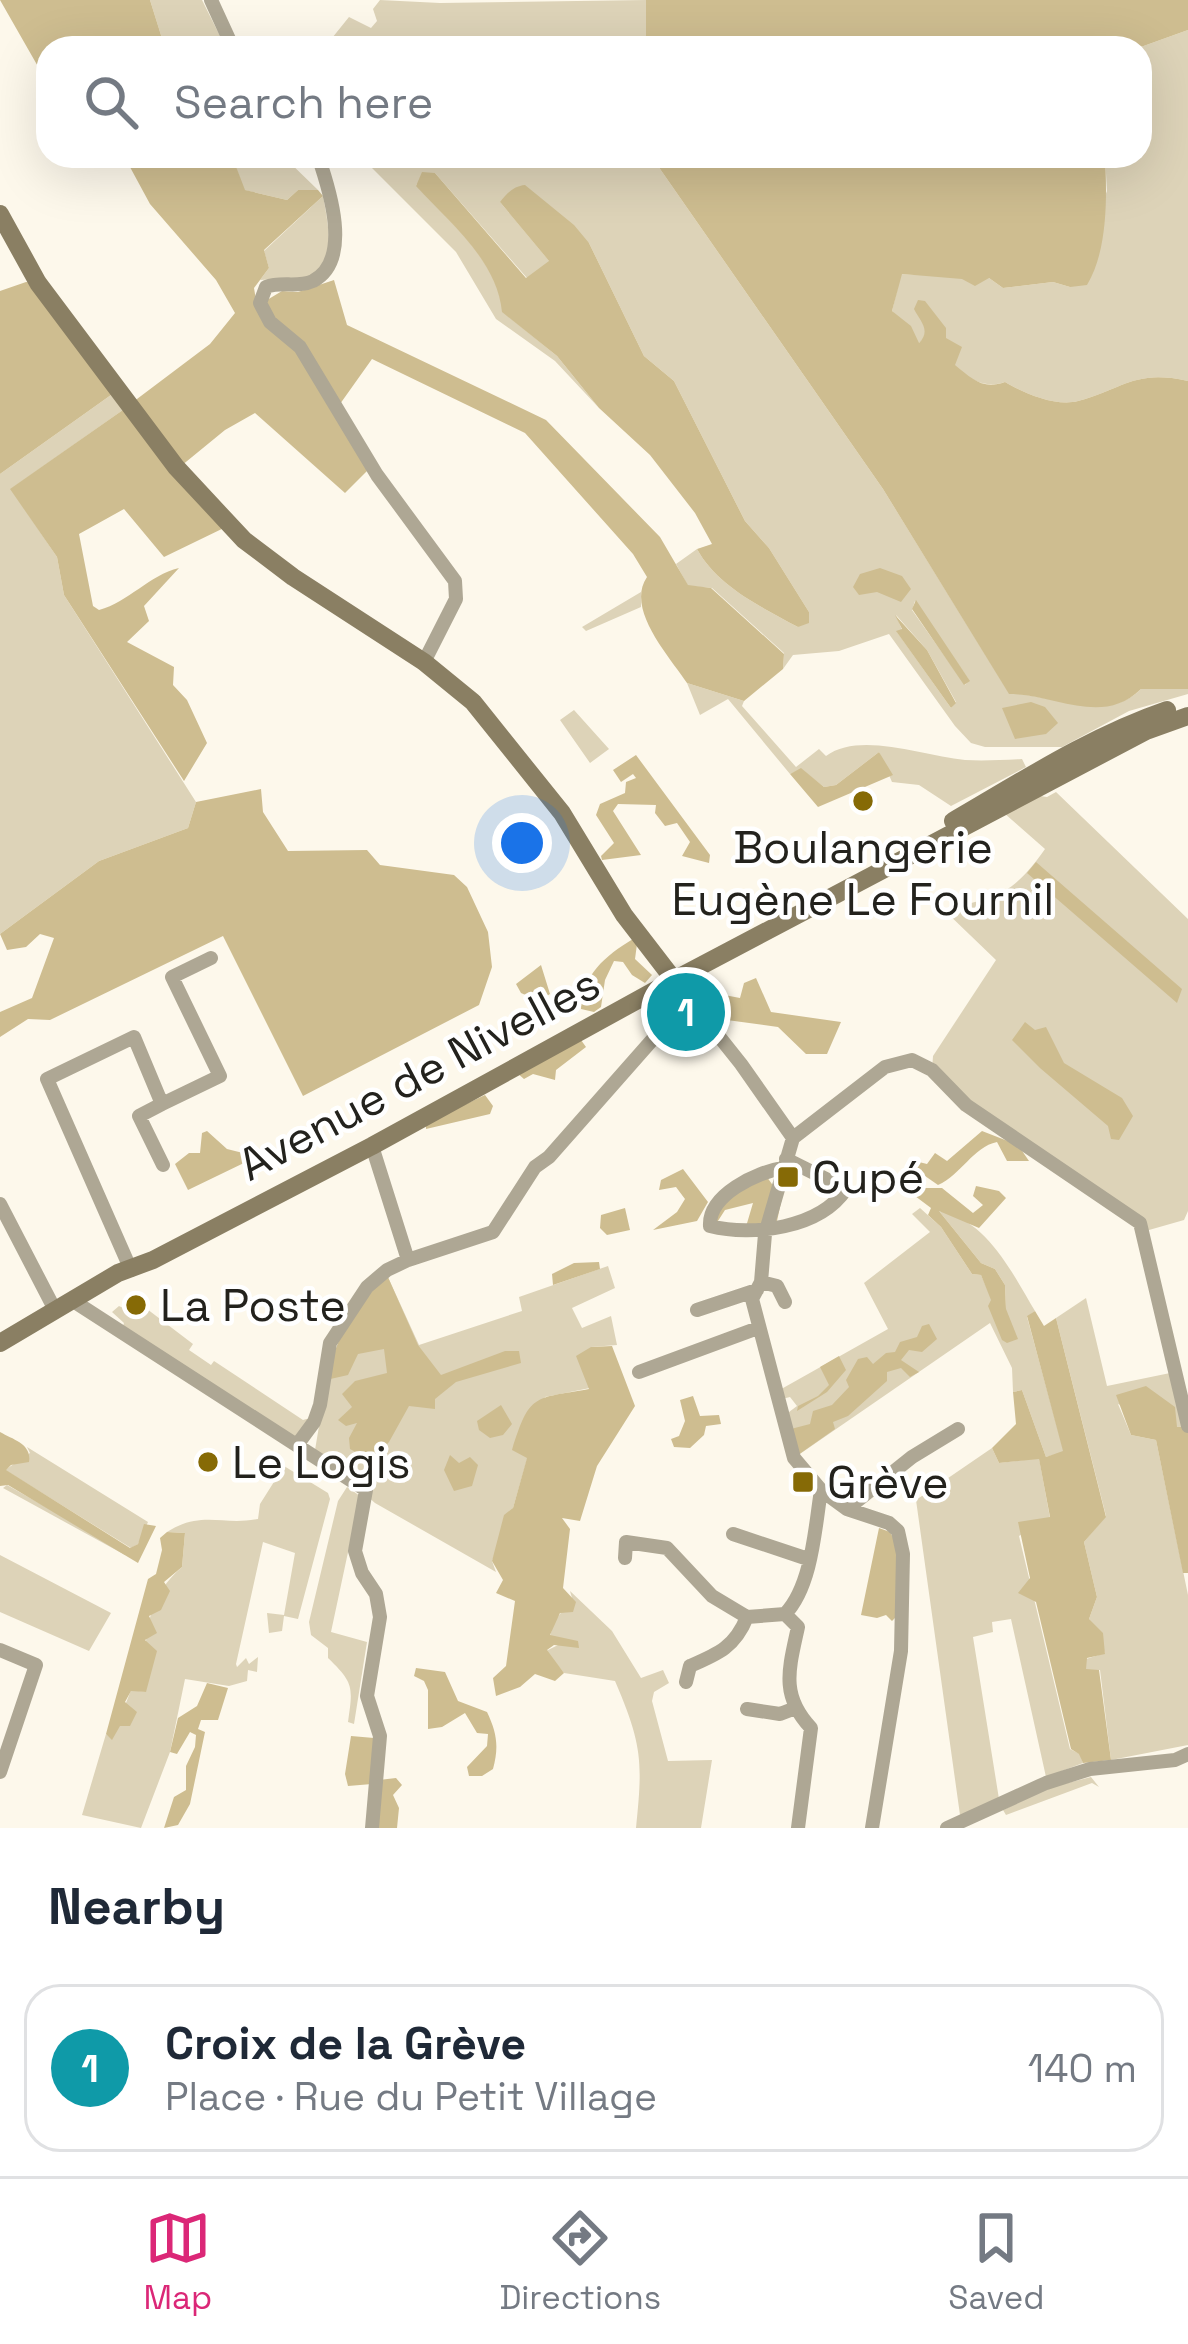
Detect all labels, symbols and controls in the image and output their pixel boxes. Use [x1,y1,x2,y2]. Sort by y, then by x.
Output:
search box [36,36,1152,168]
icon: search [78,69,144,135]
text: Search here [174,74,433,131]
marker: Boulangerie Eugène Le Fournil [850,788,876,814]
your location [492,813,552,873]
place label: Boulangerie Eugène Le Fournil [672,819,1054,928]
street label: Avenue de Nivelles [229,955,609,1193]
pin: 1 [647,967,725,1057]
place label: Cupé [812,1149,924,1206]
marker: Cupé [775,1164,801,1190]
place label: La Poste [160,1277,346,1334]
marker: La Poste [123,1292,149,1318]
place label: Le Logis [232,1434,410,1491]
marker: Le Logis [195,1449,221,1475]
place label: Grève [827,1454,949,1511]
marker: Grève [790,1469,816,1495]
text: Nearby [48,1874,225,1939]
text: Croix de la Grève [165,2015,526,2072]
text: 1 [81,2044,99,2093]
text: 140 m [1028,2044,1137,2093]
text: Place · Rue du Petit Village [165,2072,657,2121]
tab: Map [144,2205,212,2319]
tab: Directions [499,2205,661,2319]
tab: Saved [948,2205,1044,2319]

